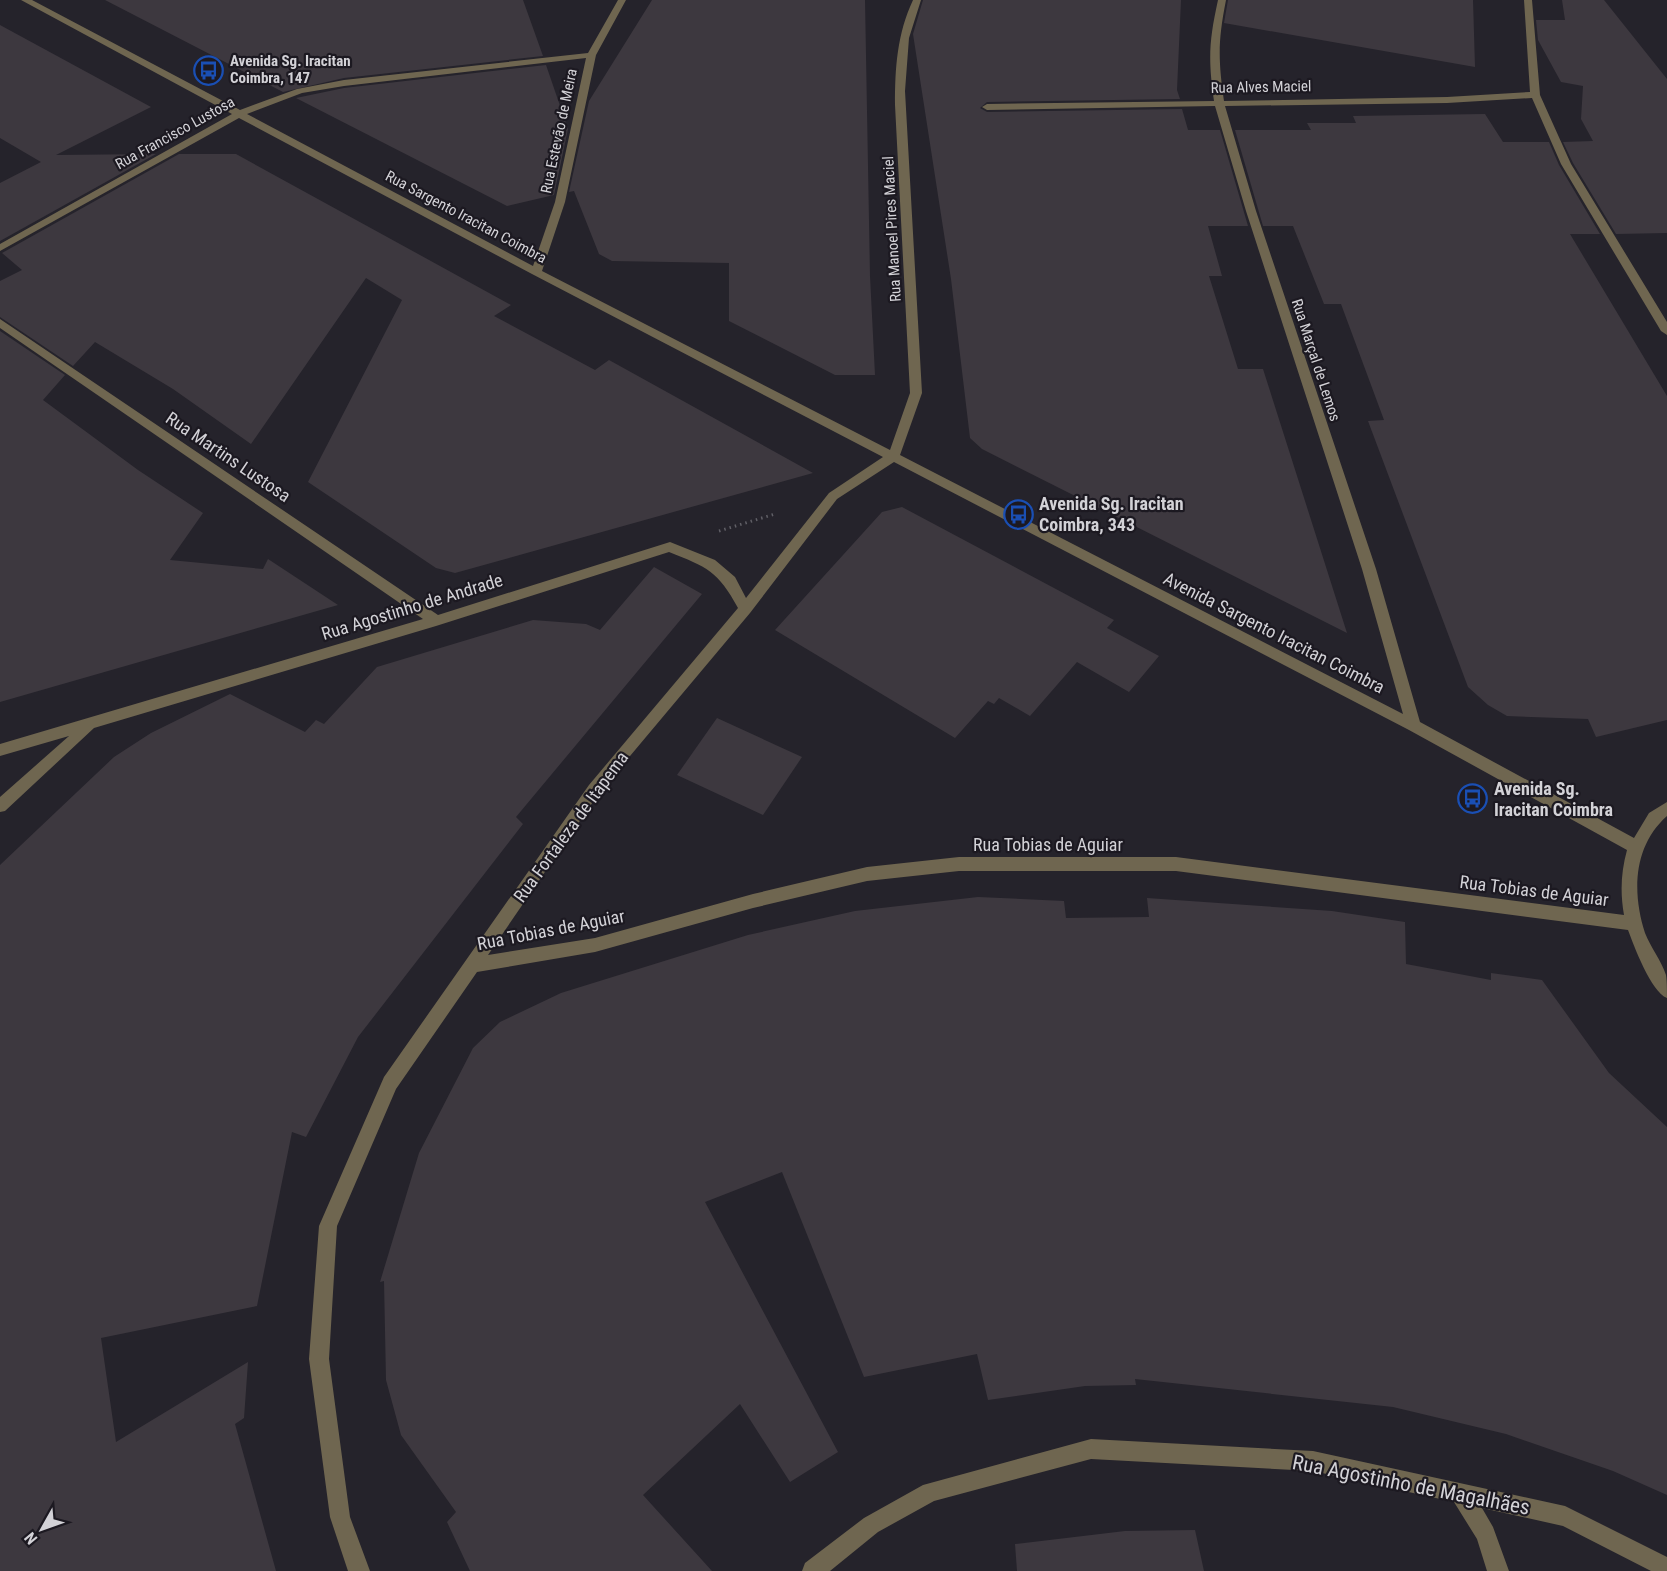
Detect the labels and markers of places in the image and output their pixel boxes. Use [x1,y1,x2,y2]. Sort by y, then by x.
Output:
place label: Avenida Sg. Iracitan Coimbra, 147 [230,52,351,87]
bus stop icon: Avenida Sg. Iracitan Coimbra, 147 [193,54,225,86]
place label: Avenida Sg. Iracitan Coimbra, 343 [1039,493,1184,535]
bus stop icon: Avenida Sg. Iracitan Coimbra, 343 [1002,498,1034,530]
place label: Avenida Sg. Iracitan Coimbra [1494,778,1613,820]
bus stop icon: Avenida Sg. Iracitan Coimbra [1457,783,1489,815]

